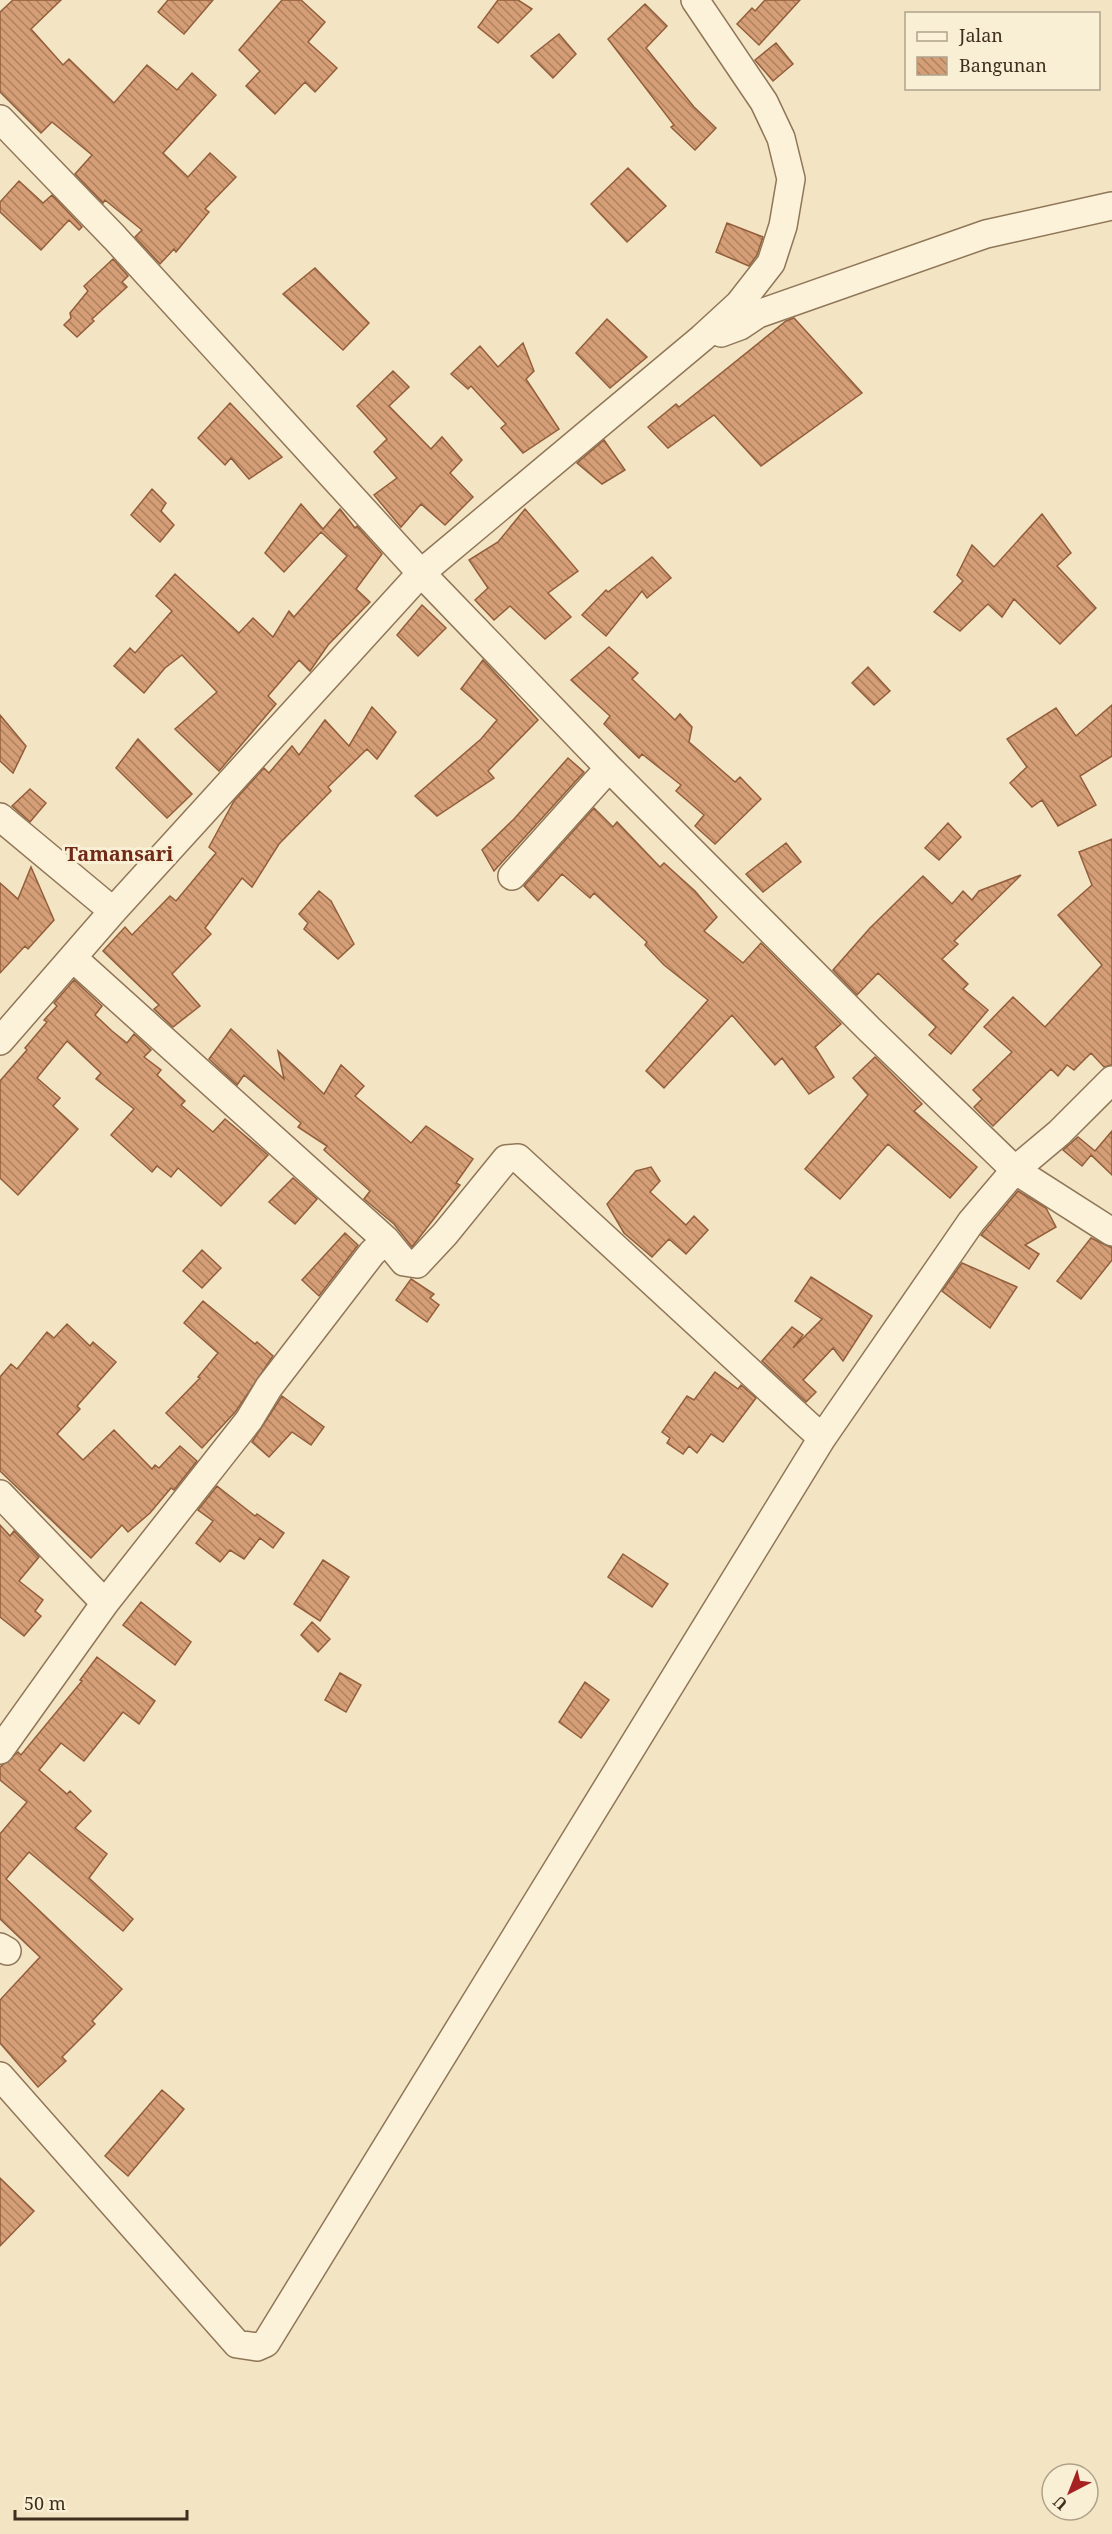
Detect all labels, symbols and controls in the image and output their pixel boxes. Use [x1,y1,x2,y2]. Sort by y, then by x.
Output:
legend [905,12,1100,90]
text: Jalan [958,23,1003,47]
text: Bangunan [959,53,1047,77]
district label: Tamansari [65,840,173,867]
north arrow [1040,2462,1100,2522]
scale bar [15,2483,188,2521]
text: 50 m [24,2491,66,2515]
text: U [1048,2491,1072,2515]

